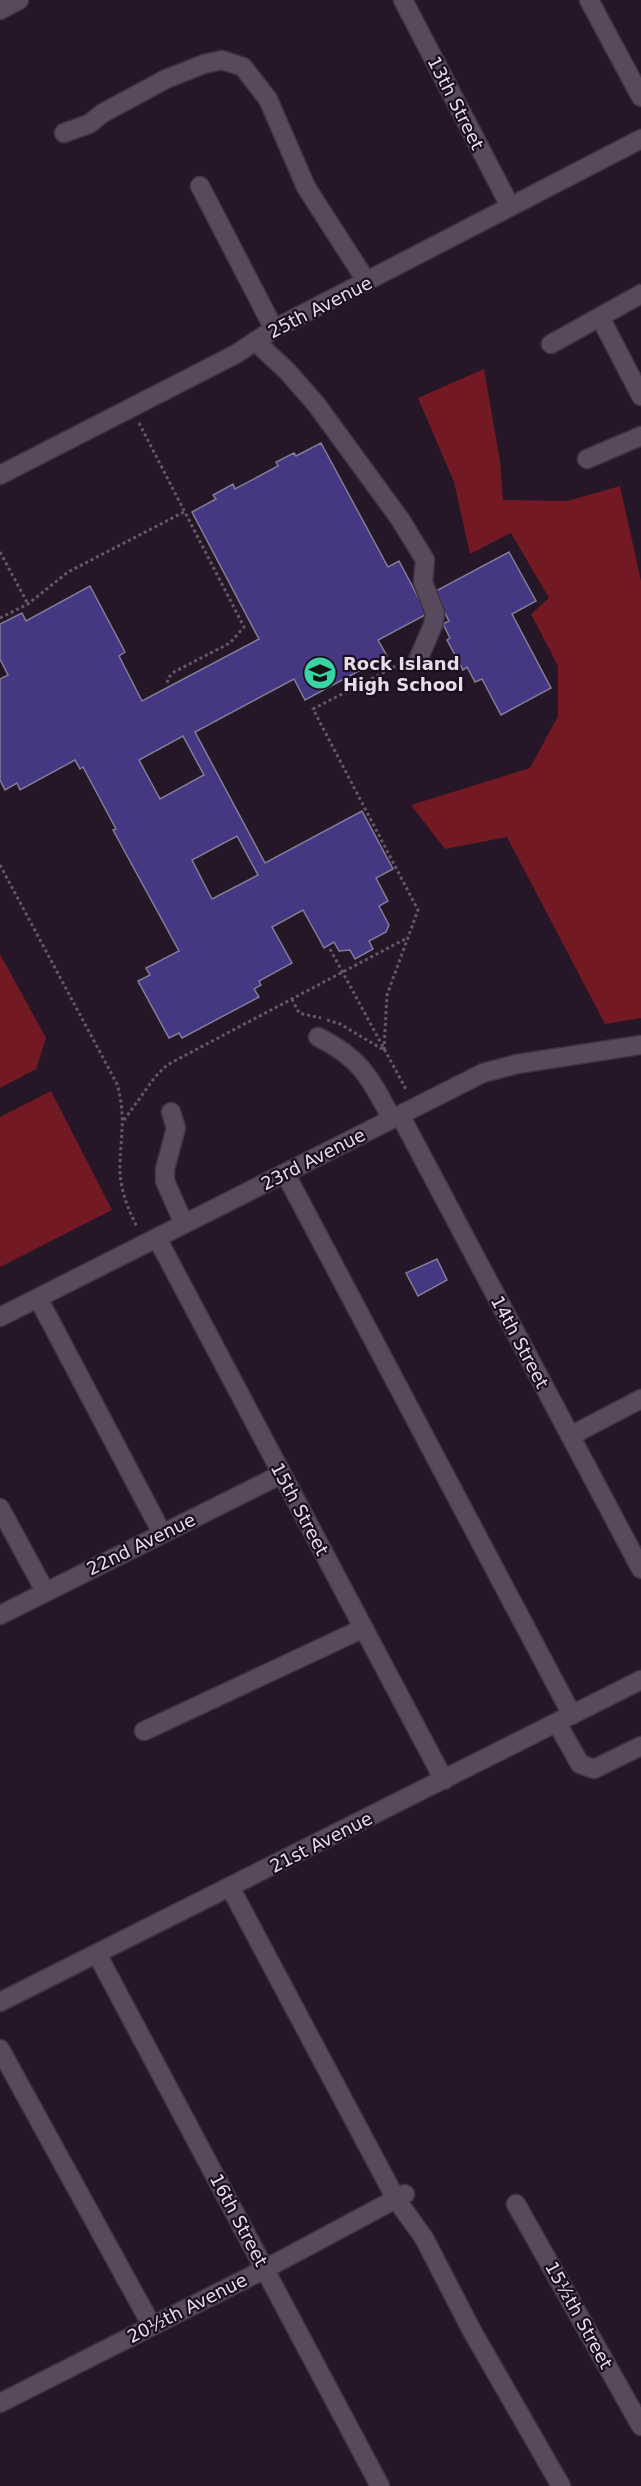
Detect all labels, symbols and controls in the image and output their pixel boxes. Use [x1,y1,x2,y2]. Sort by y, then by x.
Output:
street label: 13th Street [424,53,488,153]
street label: 25th Avenue [264,272,376,342]
place label: Rock Island High School [343,653,464,695]
school or university icon: Rock Island High School [302,655,338,691]
street label: 23rd Avenue [257,1124,369,1194]
street label: 14th Street [487,1292,553,1392]
street label: 15th Street [267,1459,333,1559]
street label: 22nd Avenue [83,1509,199,1579]
street label: 21st Avenue [266,1807,376,1877]
street label: 16th Street [206,2170,272,2270]
street label: 15½th Street [541,2258,617,2372]
street label: 20½th Avenue [124,2269,250,2347]

